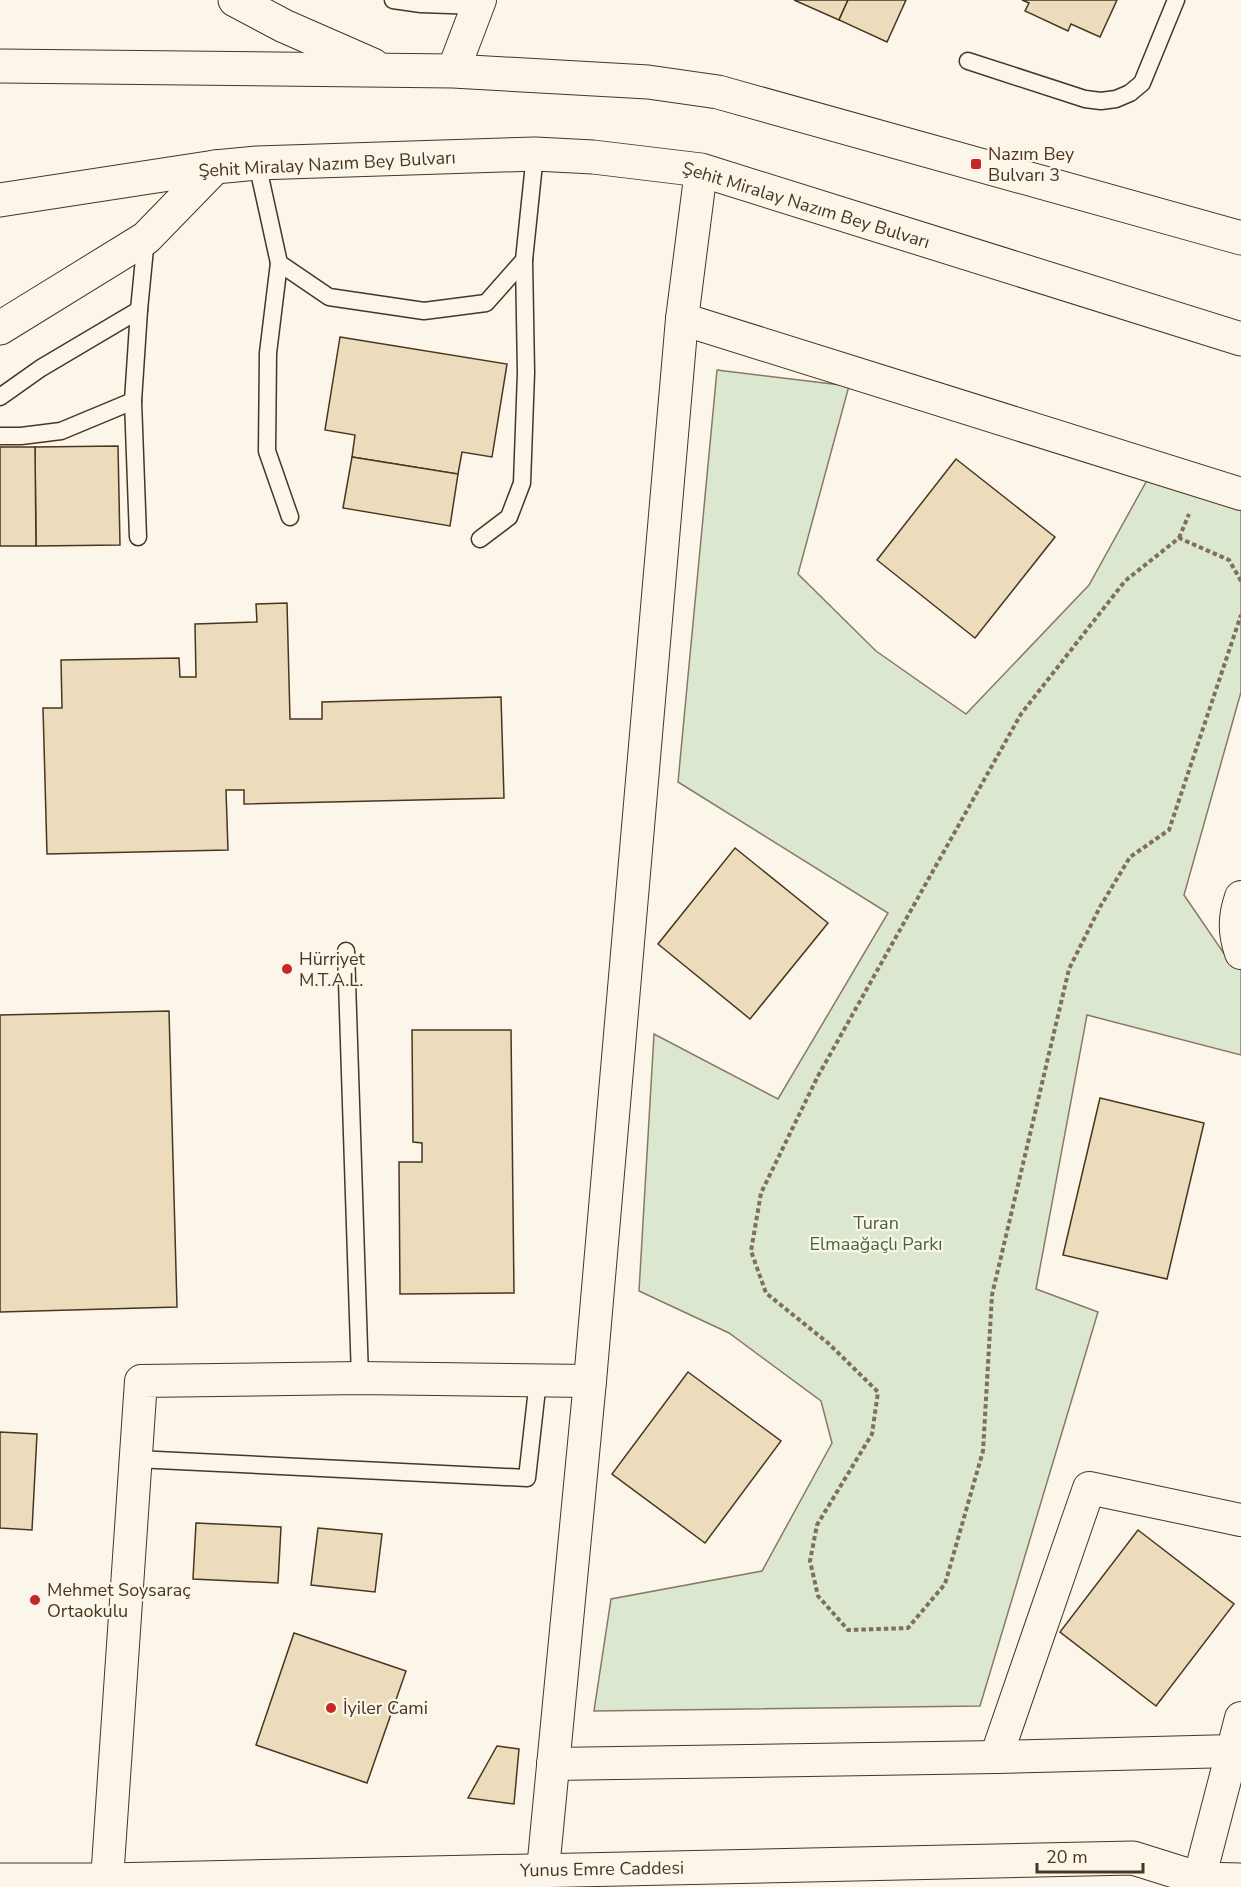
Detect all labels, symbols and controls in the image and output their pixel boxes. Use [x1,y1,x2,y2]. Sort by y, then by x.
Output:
place label: Nazım Bey Bulvarı 3 [988,142,1075,187]
street label: Şehit Miralay Nazım Bey Bulvarı [198,145,456,183]
street label: Şehit Miralay Nazım Bey Bulvarı [679,156,933,254]
marker: Nazım Bey Bulvarı 3 [969,157,983,171]
place label: Hürriyet M.T.A.L. [299,947,366,992]
marker: Hürriyet M.T.A.L. [280,962,294,976]
park label: Turan Elmaağaçlı Parkı [810,1211,942,1256]
place label: Mehmet Soysaraç Ortaokulu [47,1578,191,1623]
marker: Mehmet Soysaraç Ortaokulu [28,1593,42,1607]
place label: İyiler Cami [343,1696,428,1720]
marker: İyiler Cami [324,1701,338,1715]
scale bar [1037,1836,1144,1874]
text: 20 m [1046,1845,1088,1869]
street label: Yunus Emre Caddesi [519,1856,684,1882]

